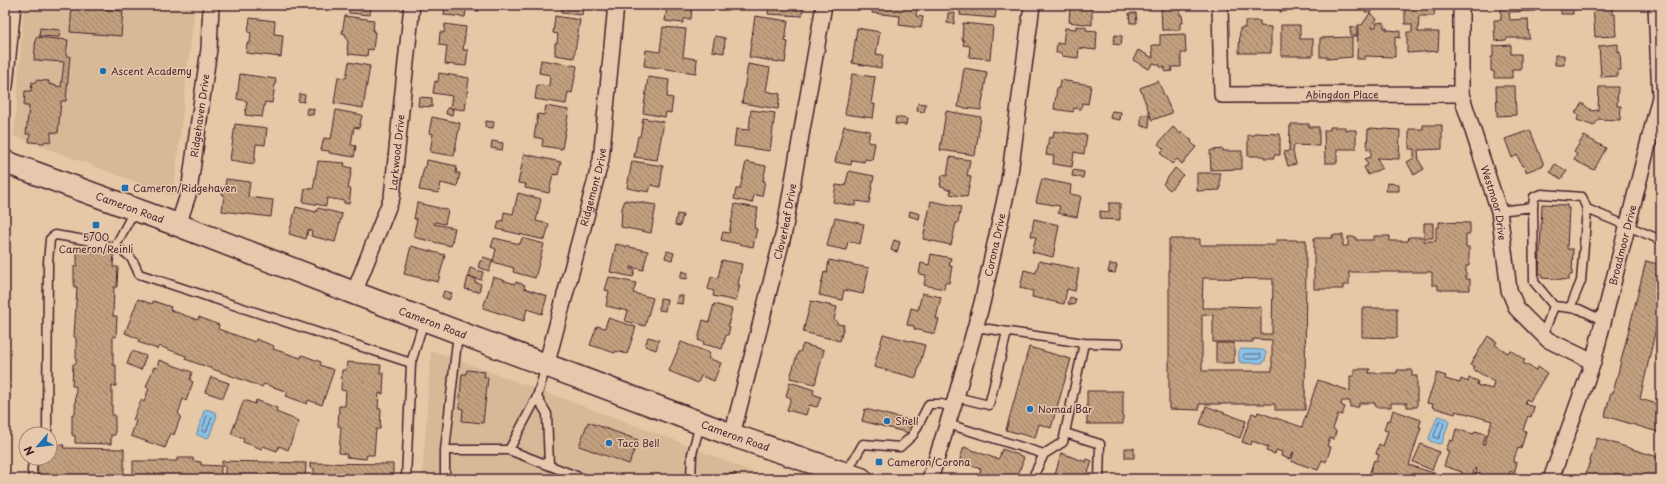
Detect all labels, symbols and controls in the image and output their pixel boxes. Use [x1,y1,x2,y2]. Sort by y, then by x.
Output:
place label: Ascent Academy [111,63,192,78]
marker: Ascent Academy [98,66,108,76]
street label: Ridgehaven Drive [186,73,212,158]
street label: Abingdon Place [1305,86,1379,102]
street label: Larkwood Drive [385,114,408,191]
street label: Ridgemont Drive [576,147,609,228]
street label: Westmoor Drive [1478,163,1511,241]
place label: Cameron/Ridgehaven [133,180,236,195]
street label: Cloverleaf Drive [769,182,799,261]
marker: Cameron/Ridgehaven [120,183,130,193]
street label: Cameron Road [94,188,167,226]
street label: Broadmoor Drive [1605,202,1640,287]
street label: Corona Drive [980,212,1009,278]
marker: 5700 Cameron/Reinli [91,220,101,230]
place label: 5700 Cameron/Reinli [59,229,134,256]
street label: Cameron Road [397,302,469,342]
place label: Nomad Bar [1038,401,1093,416]
marker: Nomad Bar [1025,404,1035,414]
place label: Shell [895,413,919,428]
street label: Cameron Road [699,416,772,454]
marker: Shell [882,416,892,426]
north arrow [18,426,58,466]
place label: Taco Bell [617,435,660,450]
marker: Taco Bell [604,438,614,448]
text: N [19,443,38,459]
place label: Cameron/Corona [887,454,971,469]
marker: Cameron/Corona [874,457,884,467]

